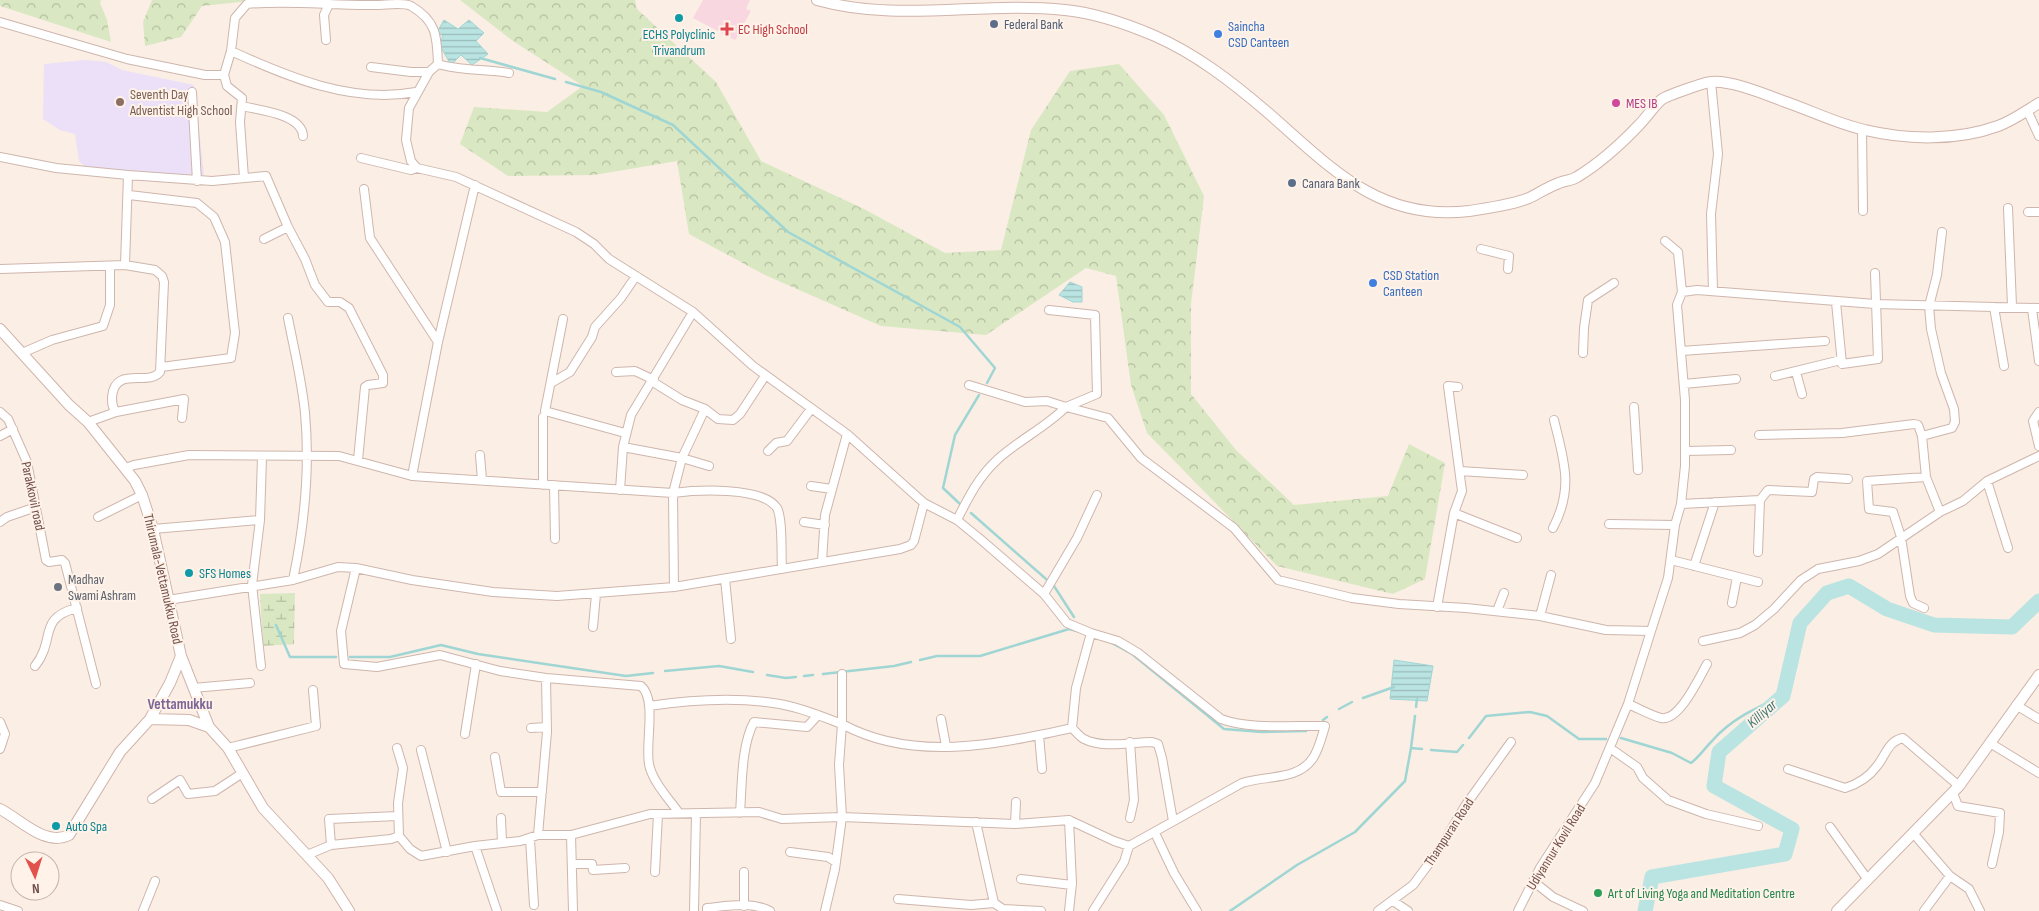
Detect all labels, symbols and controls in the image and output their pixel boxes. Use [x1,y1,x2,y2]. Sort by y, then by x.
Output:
marker: ECHS Polyclinic Trivandrum [673,12,685,24]
place label: Federal Bank [1004,16,1064,33]
marker: Federal Bank [988,18,1000,30]
place label: Saincha CSD Canteen [1228,18,1289,51]
place label: EC High School [738,21,808,38]
marker: EC High School [720,22,734,36]
place label: ECHS Polyclinic Trivandrum [643,26,715,59]
marker: Saincha CSD Canteen [1212,28,1224,40]
place label: Seventh Day Adventist High School [129,86,232,119]
place label: MES IB [1626,95,1657,112]
marker: Seventh Day Adventist High School [114,96,126,108]
marker: MES IB [1610,97,1622,109]
place label: Canara Bank [1302,175,1360,192]
marker: Canara Bank [1286,177,1298,189]
place label: CSD Station Canteen [1383,267,1439,300]
marker: CSD Station Canteen [1367,277,1379,289]
street label: Parakkovil road [17,460,49,532]
street label: Thirumala-Vettamukku Road [140,512,186,646]
place label: SFS Homes [199,565,251,582]
marker: SFS Homes [183,567,195,579]
place label: Madhav Swami Ashram [68,571,136,604]
marker: Madhav Swami Ashram [52,581,64,593]
district label: Vettamukku [148,695,212,714]
water label: Killiyar [1743,695,1782,732]
street label: Thampuran Road [1421,794,1478,869]
street label: Udiyannur Kovil Road [1523,801,1589,893]
place label: Auto Spa [65,818,107,835]
marker: Auto Spa [50,820,62,832]
north arrow [10,851,60,901]
text: N [32,880,40,897]
place label: Art of Living Yoga and Meditation Centre [1607,885,1795,902]
marker: Art of Living Yoga and Meditation Centre [1592,887,1604,899]

